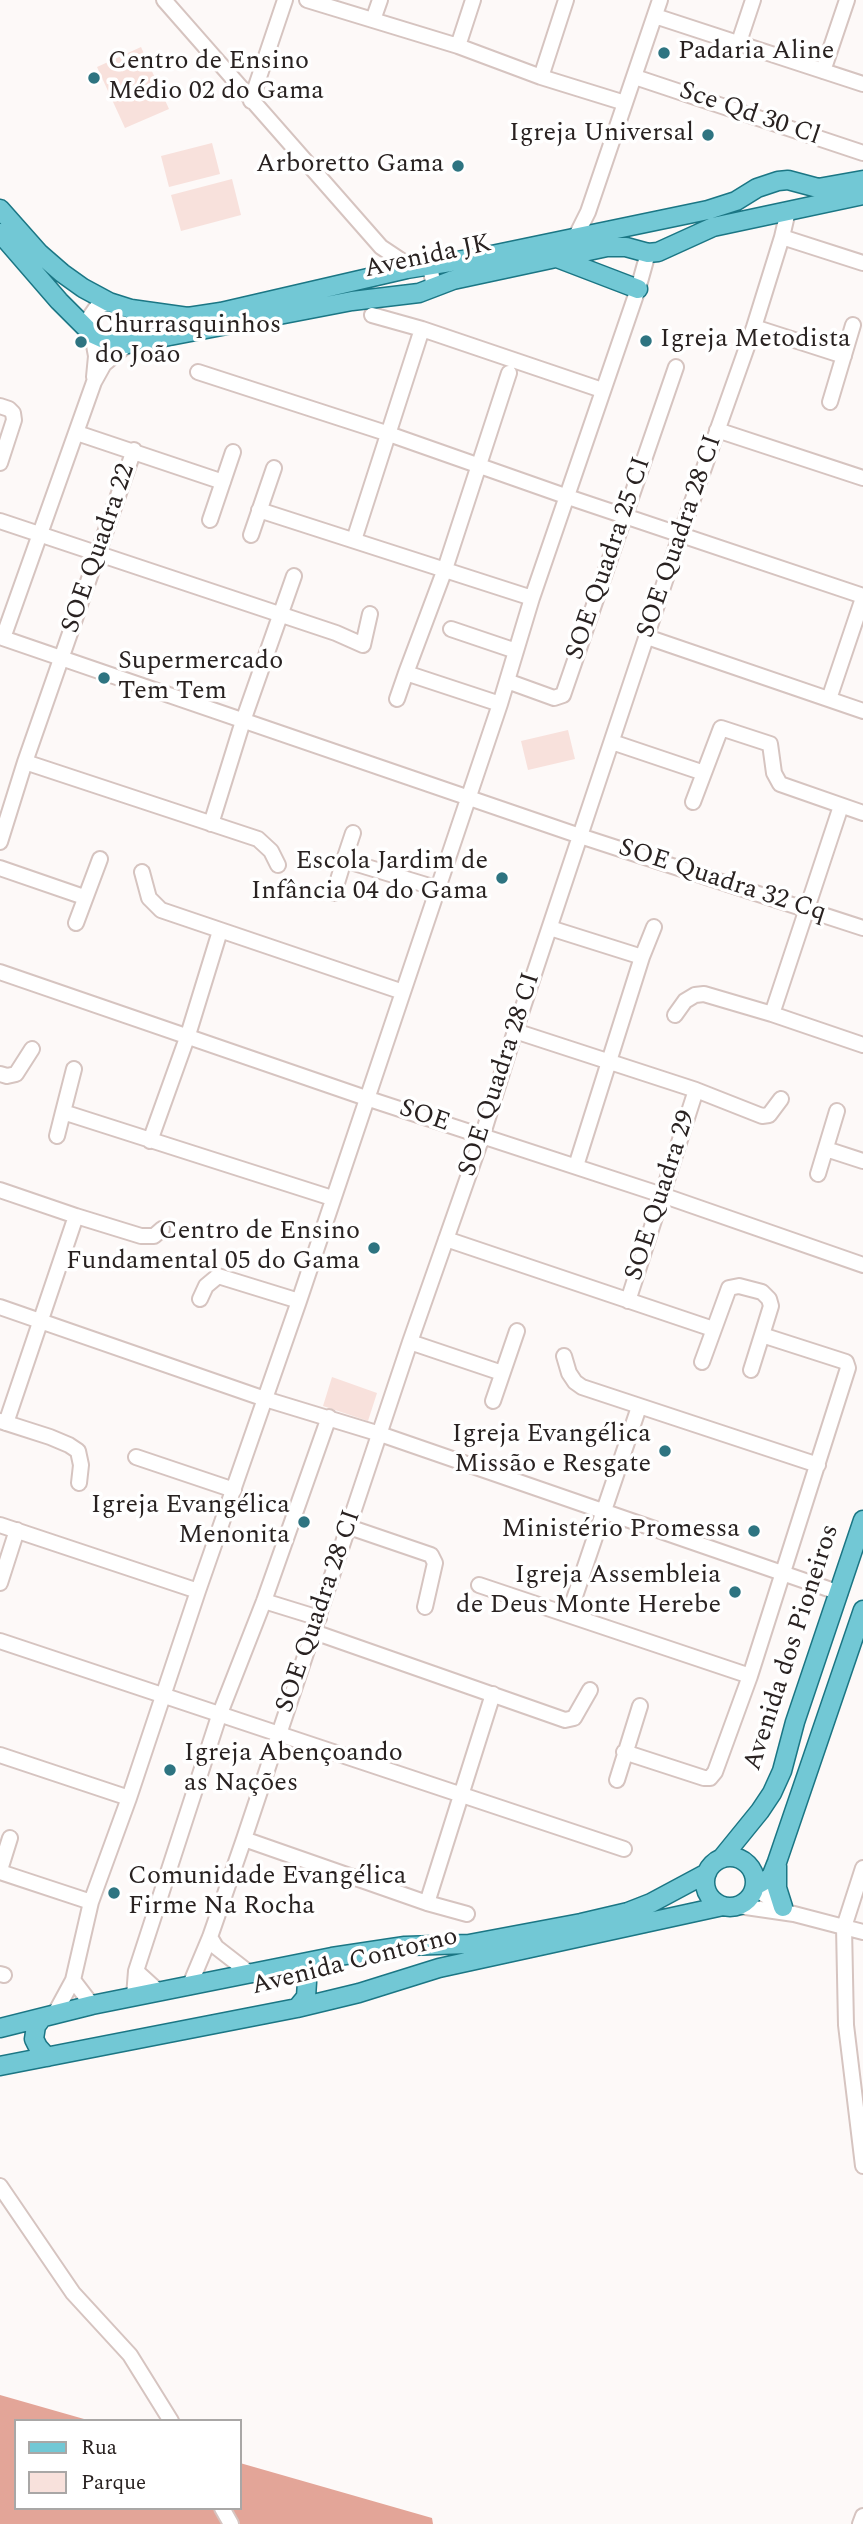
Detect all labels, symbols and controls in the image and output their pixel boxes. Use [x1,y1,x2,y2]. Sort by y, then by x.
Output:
place label: Padaria Aline [678,37,834,69]
marker: Padaria Aline [656,45,672,61]
place label: Centro de Ensino Médio 02 do Gama [108,47,324,108]
marker: Centro de Ensino Médio 02 do Gama [86,70,102,86]
street label: Sce Qd 30 Cl [674,76,824,154]
place label: Igreja Universal [509,119,694,151]
marker: Igreja Universal [700,127,716,143]
place label: Arboretto Gama [256,150,444,182]
marker: Arboretto Gama [450,158,466,174]
street label: Avenida JK [362,229,494,287]
place label: Churrasquinhos do João [95,311,281,372]
place label: Igreja Metodista [660,325,851,357]
marker: Igreja Metodista [638,333,654,349]
marker: Churrasquinhos do João [73,334,89,350]
street label: SOE Quadra 28 CI [632,432,730,642]
street label: SOE Quadra 25 CI [561,454,659,664]
street label: SOE Quadra 22 [56,460,144,638]
place label: Supermercado Tem Tem [118,647,283,708]
marker: Supermercado Tem Tem [96,670,112,686]
street label: SOE Quadra 32 Cq [614,834,830,930]
place label: Escola Jardim de Infância 04 do Gama [251,847,488,908]
marker: Escola Jardim de Infância 04 do Gama [494,870,510,886]
street label: SOE Quadra 28 CI [453,969,549,1181]
street label: SOE [394,1094,454,1140]
street label: SOE Quadra 29 [620,1107,704,1285]
place label: Centro de Ensino Fundamental 05 do Gama [66,1217,360,1278]
marker: Centro de Ensino Fundamental 05 do Gama [366,1240,382,1256]
place label: Igreja Evangélica Missão e Resgate [452,1420,651,1482]
marker: Igreja Evangélica Missão e Resgate [657,1443,673,1459]
place label: Igreja Evangélica Menonita [91,1491,290,1552]
street label: SOE Quadra 28 CI [271,1507,369,1717]
marker: Igreja Evangélica Menonita [296,1514,312,1530]
place label: Ministério Promessa [501,1515,740,1547]
street label: Avenida dos Pioneiros [738,1521,848,1775]
marker: Ministério Promessa [746,1523,762,1539]
place label: Igreja Assembleia de Deus Monte Herebe [456,1561,721,1622]
marker: Igreja Assembleia de Deus Monte Herebe [727,1584,743,1600]
place label: Igreja Abençoando as Nações [184,1739,403,1800]
marker: Igreja Abençoando as Nações [162,1762,178,1778]
place label: Comunidade Evangélica Firme Na Rocha [128,1862,406,1924]
marker: Comunidade Evangélica Firme Na Rocha [106,1885,122,1901]
street label: Avenida Contorno [249,1922,461,2004]
legend [14,2419,242,2510]
text: Rua [81,2432,117,2464]
text: Parque [81,2467,146,2499]

